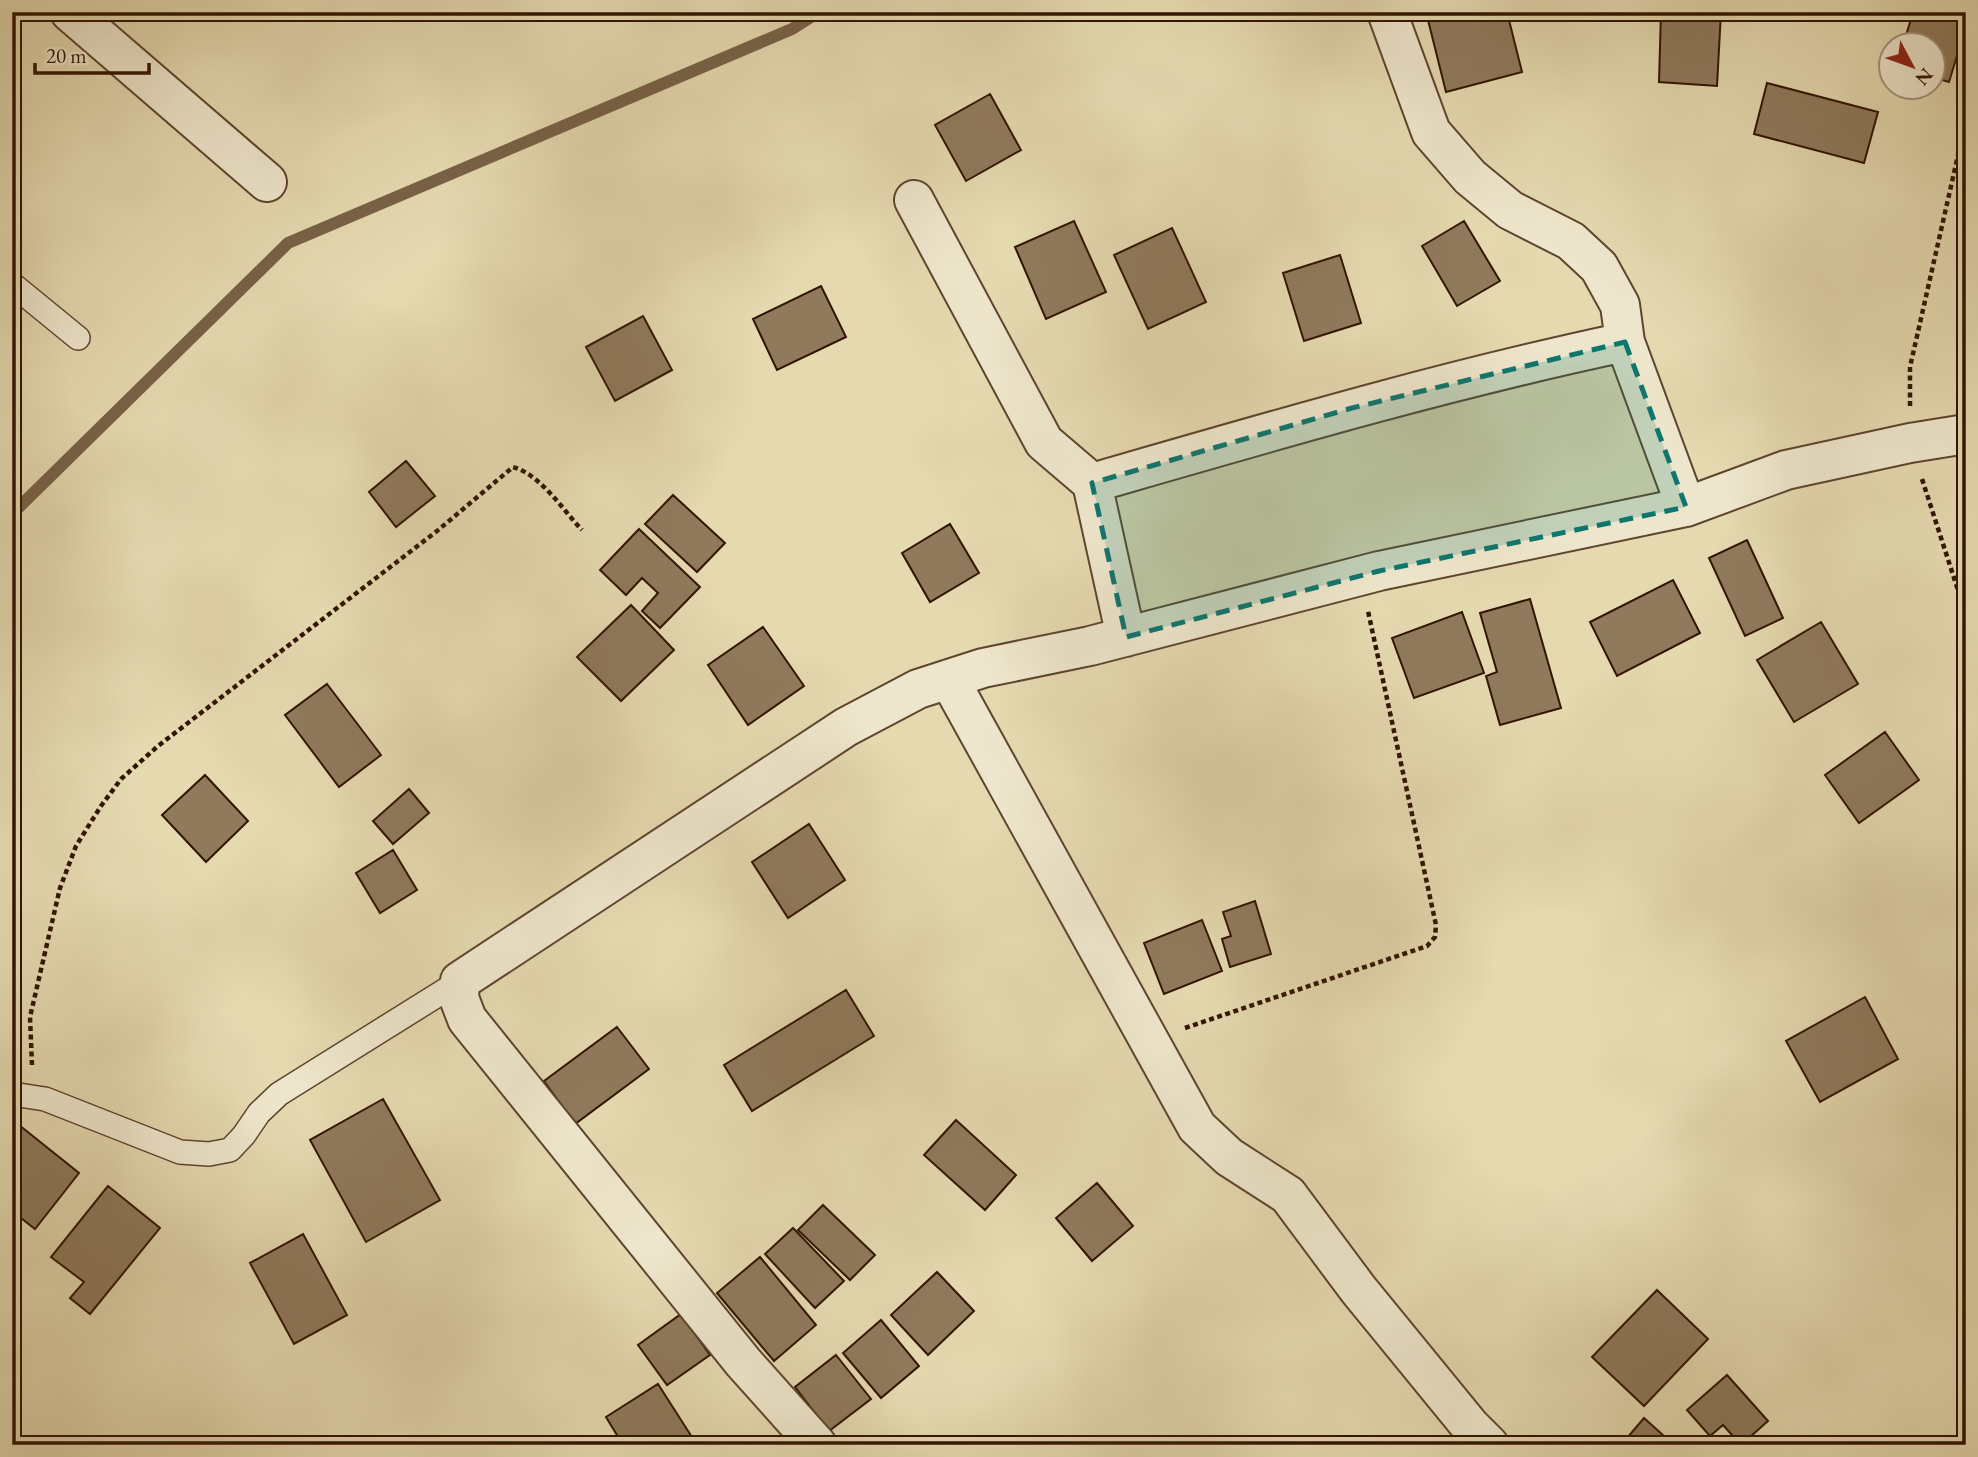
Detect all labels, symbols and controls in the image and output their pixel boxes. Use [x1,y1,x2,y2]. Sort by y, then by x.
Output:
scale bar [35,32,149,76]
north arrow [1876,32,1946,102]
text: 20 m [46,42,87,69]
text: N [1910,63,1939,91]

